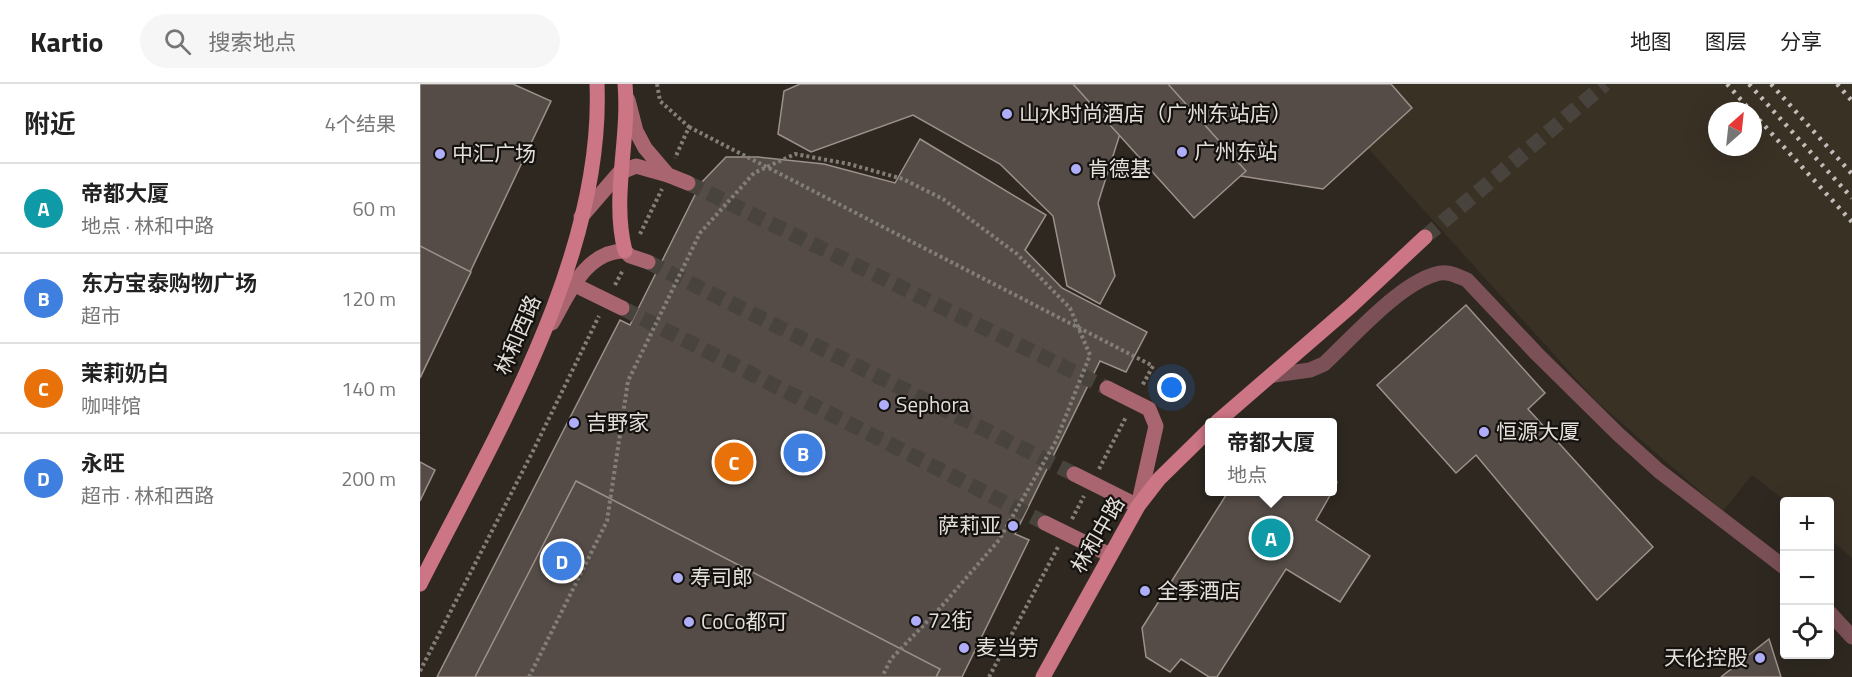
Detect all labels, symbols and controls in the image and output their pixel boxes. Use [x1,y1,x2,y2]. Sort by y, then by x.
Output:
search box [140,14,560,68]
text: Kartio [30,20,104,63]
icon: search [161,25,194,58]
text: 搜索地点 [209,25,297,59]
text: 地图 [1630,25,1672,57]
text: 图层 [1705,25,1747,57]
text: 分享 [1780,25,1822,57]
place label: 山水时尚酒店（广州东站店） [1019,97,1292,129]
north arrow [1708,102,1762,156]
text: 附近 [24,104,76,143]
marker: 山水时尚酒店（广州东站店） [1000,107,1014,121]
text: 4个结果 [325,108,396,139]
place label: 广州东站 [1194,135,1278,167]
place label: 中汇广场 [452,137,536,169]
marker: 广州东站 [1175,145,1189,159]
marker: 中汇广场 [433,147,447,161]
place label: 肯德基 [1088,152,1151,184]
marker: 肯德基 [1069,162,1083,176]
text: 帝都大厦 [81,176,169,210]
text: A [37,193,50,224]
text: 60 m [352,193,396,224]
text: 地点 · 林和中路 [81,210,214,241]
text: 东方宝泰购物广场 [81,266,257,300]
text: B [37,283,50,314]
text: 120 m [341,283,396,314]
street label: 林和西路 [486,290,548,380]
text: 超市 [81,300,121,331]
text: 茉莉奶白 [81,356,169,390]
text: C [38,373,49,404]
text: 140 m [341,373,396,404]
your location [1157,373,1186,402]
place label: Sephora [896,388,970,420]
text: 咖啡馆 [81,390,141,421]
marker: Sephora [877,398,891,412]
place label: 吉野家 [586,406,649,438]
place label: 恒源大厦 [1496,415,1580,447]
marker: 吉野家 [567,416,581,430]
popup [1205,418,1337,496]
text: 帝都大厦 [1227,425,1315,459]
marker: 恒源大厦 [1477,425,1491,439]
pin: B [784,430,823,476]
pin: C [714,440,754,484]
text: 永旺 [81,446,125,480]
text: 地点 [1227,459,1267,490]
text: D [37,463,50,494]
text: 200 m [341,463,396,494]
text: 超市 · 林和西路 [81,480,214,511]
street label: 林和中路 [1062,490,1132,579]
map controls [1780,497,1834,659]
button: + [1780,497,1834,551]
place label: 萨莉亚 [938,509,1001,541]
pin: A [1252,516,1290,560]
marker: 萨莉亚 [1006,519,1020,533]
pin: D [542,538,582,584]
button: − [1780,551,1834,605]
place label: 寿司郎 [690,561,753,593]
marker: 寿司郎 [671,571,685,585]
place label: 全季酒店 [1157,574,1241,606]
marker: 全季酒店 [1138,584,1152,598]
place label: 72街 [928,604,973,636]
place label: CoCo都可 [701,605,788,637]
button: locate [1780,605,1834,659]
marker: 72街 [909,614,923,628]
marker: CoCo都可 [682,615,696,629]
place label: 麦当劳 [976,631,1039,663]
marker: 麦当劳 [957,641,971,655]
place label: 天伦控股 [1664,641,1748,673]
marker: 天伦控股 [1753,651,1767,665]

